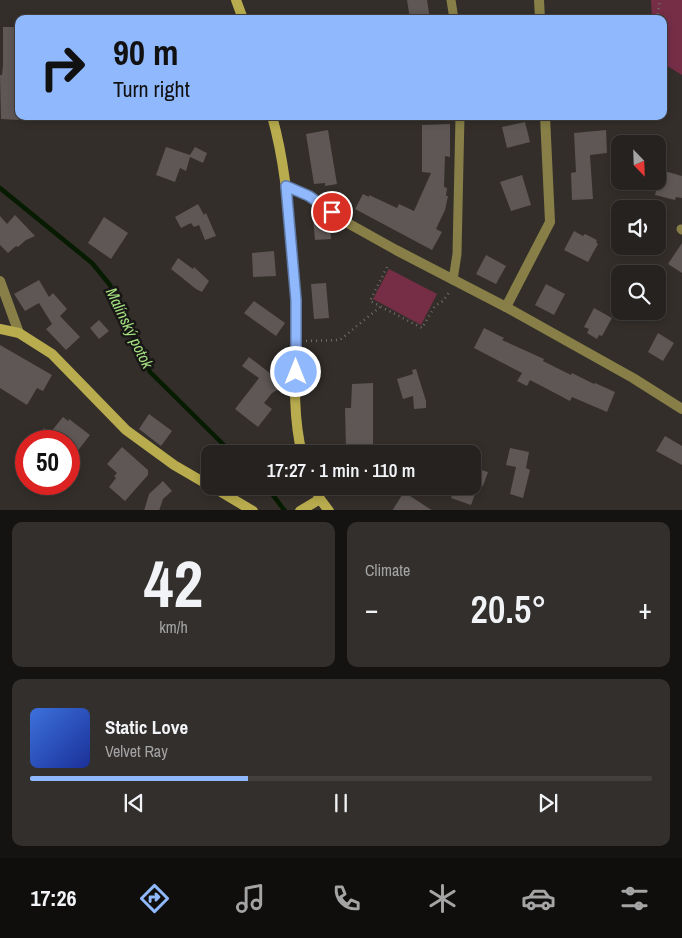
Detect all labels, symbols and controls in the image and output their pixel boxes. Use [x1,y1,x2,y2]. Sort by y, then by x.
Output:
text: 90 m [113,29,178,76]
icon: right [30,35,95,100]
text: Turn right [113,74,190,104]
north arrow [611,135,666,190]
map controls [611,135,666,320]
pin [311,191,353,233]
icon: arrive [318,198,346,226]
button: sound [611,200,666,255]
button: search [611,265,666,320]
water label: Malínský potok [101,284,159,373]
position arrow [269,345,321,397]
speed limit sign: 50 [15,430,80,495]
text: 17:27 · 1 min · 110 m [267,457,415,483]
text: 42 [144,540,203,627]
text: Climate [365,559,410,581]
text: 20.5° [471,584,546,635]
text: − [365,590,378,628]
text: + [639,590,652,628]
text: km/h [159,616,188,638]
text: Static Love [105,714,188,740]
text: Velvet Ray [105,740,168,762]
icon: previous [120,789,148,817]
icon: pause [327,789,355,817]
icon: next [534,789,562,817]
icon: directions [137,881,172,916]
icon: music [233,881,268,916]
icon: phone [329,881,364,916]
icon: climate [425,881,460,916]
icon: car [521,881,556,916]
icon: filters [617,881,652,916]
text: 17:26 [30,883,77,913]

